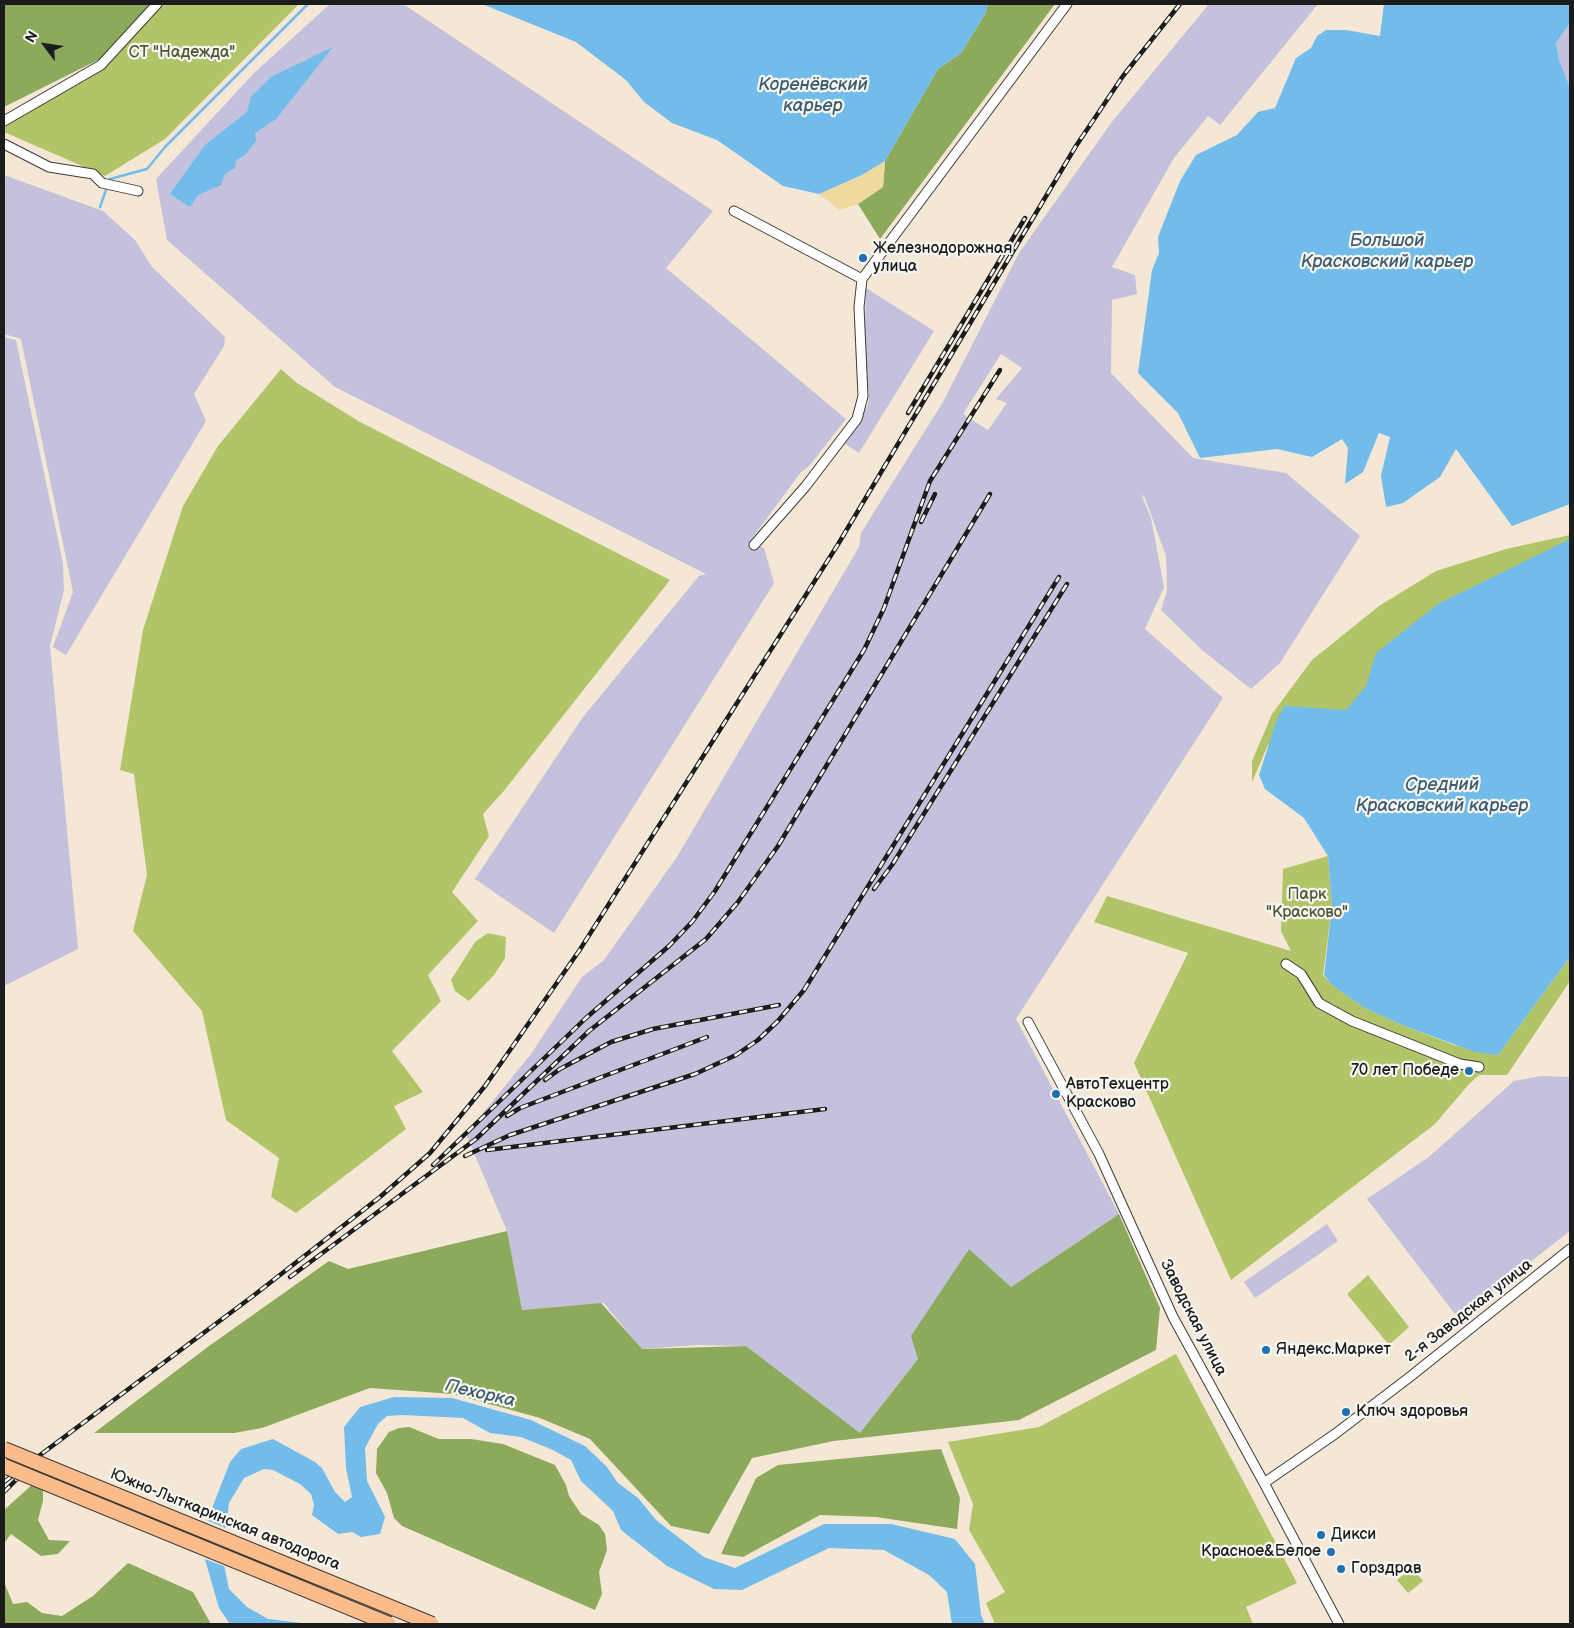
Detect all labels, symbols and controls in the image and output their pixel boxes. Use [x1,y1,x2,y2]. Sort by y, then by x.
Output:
north arrow [20,20,70,70]
text: N [22,28,42,46]
park label: СТ "Надежда" [129,43,235,63]
water label: Коренёвский карьер [758,74,868,116]
water label: Большой Красковский карьер [1301,230,1473,272]
place label: Железнодорожная улица [873,239,1012,277]
marker: Железнодорожная улица [857,252,869,264]
water label: Средний Красковский карьер [1356,774,1528,816]
park label: Парк "Красково" [1266,885,1348,923]
place label: 70 лет Победе [1351,1061,1459,1081]
marker: 70 лет Победе [1463,1065,1475,1077]
place label: АвтоТехцентр Красково [1066,1075,1169,1113]
marker: АвтоТехцентр Красково [1050,1088,1062,1100]
street label: 2-я Заводская улица [1401,1255,1537,1367]
street label: Заводская улица [1155,1257,1231,1379]
place label: Яндекс.Маркет [1276,1340,1391,1360]
marker: Яндекс.Маркет [1260,1344,1272,1356]
water label: Пехорка [443,1375,517,1413]
place label: Ключ здоровья [1356,1402,1468,1422]
marker: Ключ здоровья [1340,1406,1352,1418]
street label: Южно-Лыткаринская автодорога [107,1465,343,1575]
place label: Дикси [1331,1525,1376,1545]
marker: Дикси [1315,1529,1327,1541]
place label: Красное&Белое [1201,1542,1321,1562]
marker: Красное&Белое [1325,1546,1337,1558]
place label: Горздрав [1351,1559,1421,1579]
marker: Горздрав [1335,1563,1347,1575]

